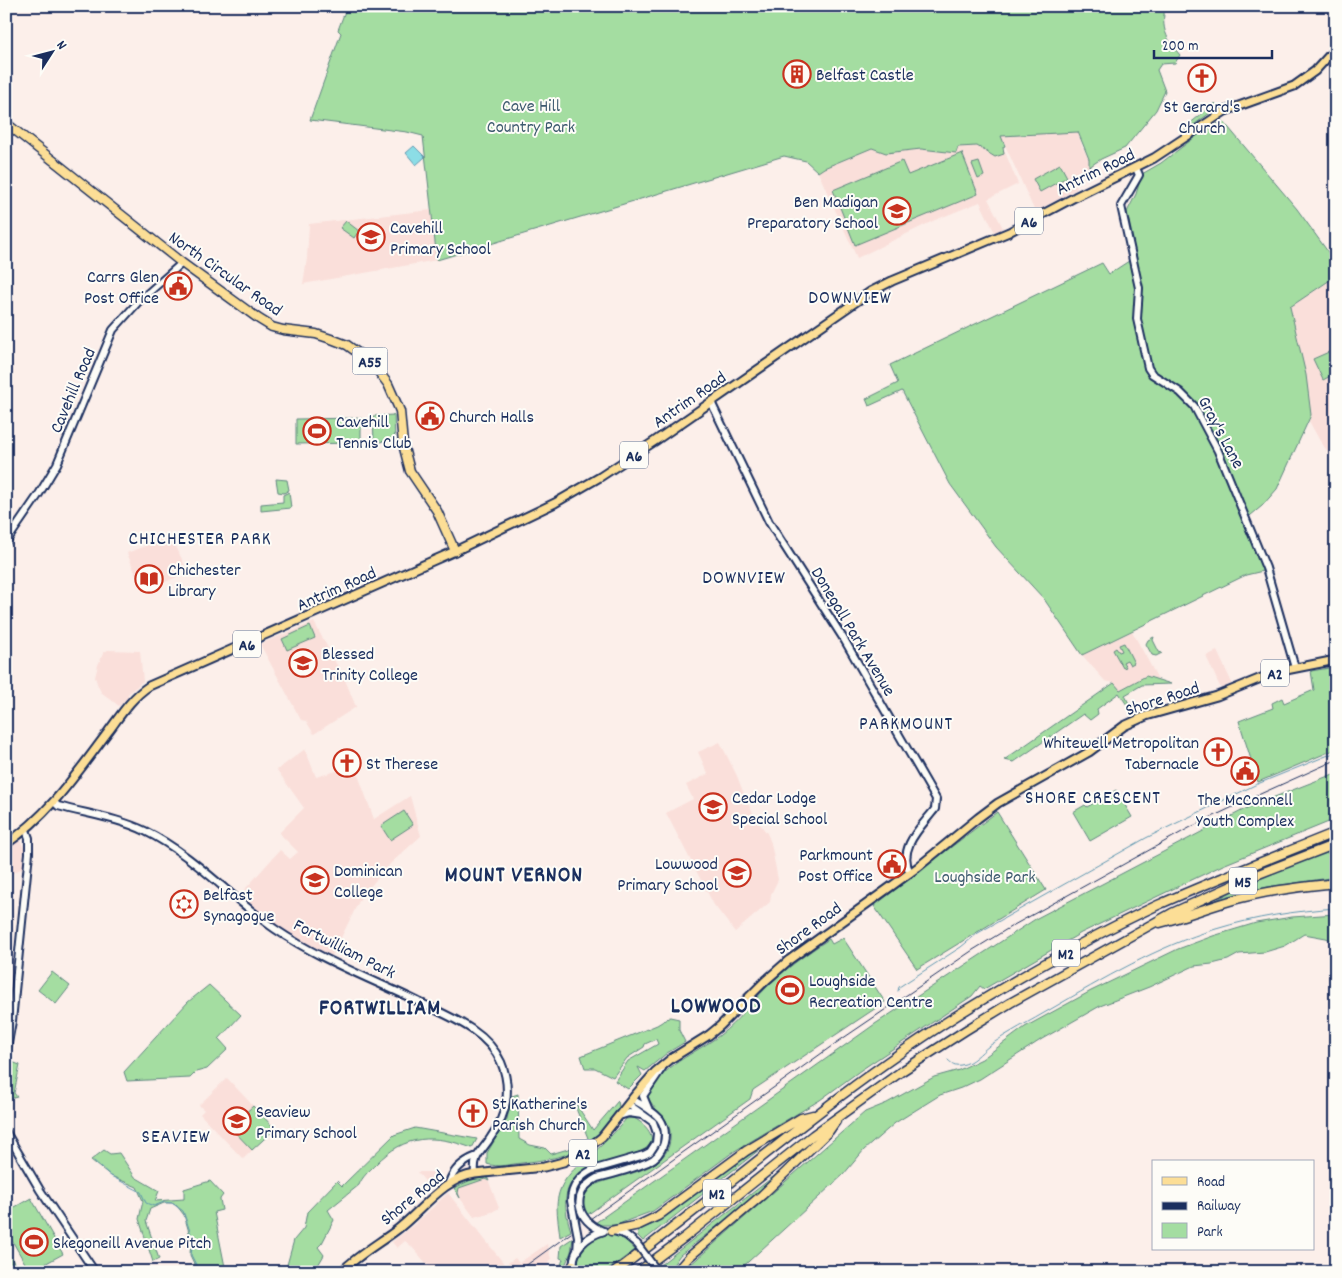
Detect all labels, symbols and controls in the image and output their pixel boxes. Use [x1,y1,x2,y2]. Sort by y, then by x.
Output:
north arrow [28,28,78,78]
scale bar [1154,28,1272,60]
text: 200 m [1162,36,1199,58]
text: N [51,37,71,54]
building icon: Belfast Castle [782,59,812,89]
church icon: St Gerard's Church [1187,63,1217,93]
place label: Belfast Castle [816,64,914,89]
park label: Cave Hill Country Park [487,95,575,141]
place label: St Gerard's Church [1163,96,1241,142]
street label: Antrim Road [1052,143,1140,203]
place label: Ben Madigan Preparatory School [747,191,879,237]
school or university icon: Ben Madigan Preparatory School [882,196,912,226]
road number: A6 [1015,208,1043,235]
place label: Cavehill Primary School [390,217,491,263]
school or university icon: Cavehill Primary School [356,222,386,252]
street label: North Circular Road [163,226,286,324]
place label: Carrs Glen Post Office [84,266,159,312]
public building icon: Carrs Glen Post Office [163,271,193,301]
district label: DOWNVIEW [808,286,892,313]
street label: Cavehill Road [45,344,104,438]
road number: A55 [352,348,388,374]
street label: Antrim Road [648,366,732,436]
street label: Gray's Lane [1190,393,1249,474]
public building icon: Church Halls [415,401,445,431]
place label: Church Halls [449,406,534,431]
place label: Cavehill Tennis Club [336,411,412,457]
sports icon: Cavehill Tennis Club [302,416,332,446]
road number: A6 [620,442,648,468]
district label: CHICHESTER PARK [129,527,271,554]
place label: Chichester Library [168,559,241,605]
street label: Antrim Road [293,562,381,619]
street label: Donegall Park Avenue [803,563,900,702]
library icon: Chichester Library [134,564,164,594]
district label: DOWNVIEW [702,566,786,593]
road number: A6 [233,630,261,658]
place label: Blessed Trinity College [322,643,418,689]
school or university icon: Blessed Trinity College [288,648,318,678]
road number: A2 [1261,660,1289,686]
street label: Shore Road [1122,677,1203,724]
district label: PARKMOUNT [859,712,953,739]
place label: Whitewell Metropolitan Tabernacle [1043,732,1199,778]
church icon: Whitewell Metropolitan Tabernacle [1203,737,1233,767]
church icon: St Therese [332,748,362,778]
place label: St Therese [366,753,438,778]
public building icon: The McConnell Youth Complex [1230,756,1260,786]
district label: SHORE CRESCENT [1025,786,1161,813]
place label: Cedar Lodge Special School [732,787,828,833]
place label: The McConnell Youth Complex [1196,789,1294,835]
school or university icon: Cedar Lodge Special School [698,792,728,822]
place label: Parkmount Post Office [798,844,873,890]
public building icon: Parkmount Post Office [877,849,907,879]
place label: Lowwood Primary School [617,853,719,899]
school or university icon: Lowwood Primary School [722,858,752,888]
place label: Dominican College [334,860,403,906]
district label: MOUNT VERNON [445,861,583,892]
school or university icon: Dominican College [300,865,330,895]
park label: Loughside Park [934,866,1036,891]
road number: M5 [1229,868,1257,894]
place label: Belfast Synagogue [203,884,275,930]
synagogue icon: Belfast Synagogue [169,889,199,919]
street label: Shore Road [771,897,848,963]
street label: Fortwilliam Park [288,914,399,987]
road number: M2 [1052,940,1080,966]
place label: Loughside Recreation Centre [809,970,933,1016]
sports icon: Loughside Recreation Centre [775,975,805,1005]
district label: LOWWOOD [671,992,761,1023]
district label: FORTWILLIAM [319,994,441,1025]
place label: St Katherine's Parish Church [492,1093,588,1139]
church icon: St Katherine's Parish Church [458,1098,488,1128]
place label: Seaview Primary School [256,1101,357,1147]
school or university icon: Seaview Primary School [222,1106,252,1136]
district label: SEAVIEW [142,1125,210,1152]
road number: A2 [569,1140,597,1166]
legend [1152,1160,1314,1250]
street label: Shore Road [376,1165,451,1233]
text: Road [1197,1172,1225,1194]
road number: M2 [703,1180,731,1206]
text: Railway [1197,1196,1241,1218]
text: Park [1197,1222,1223,1244]
sports icon: Skegoneill Avenue Pitch [19,1227,49,1257]
place label: Skegoneill Avenue Pitch [53,1232,211,1257]

